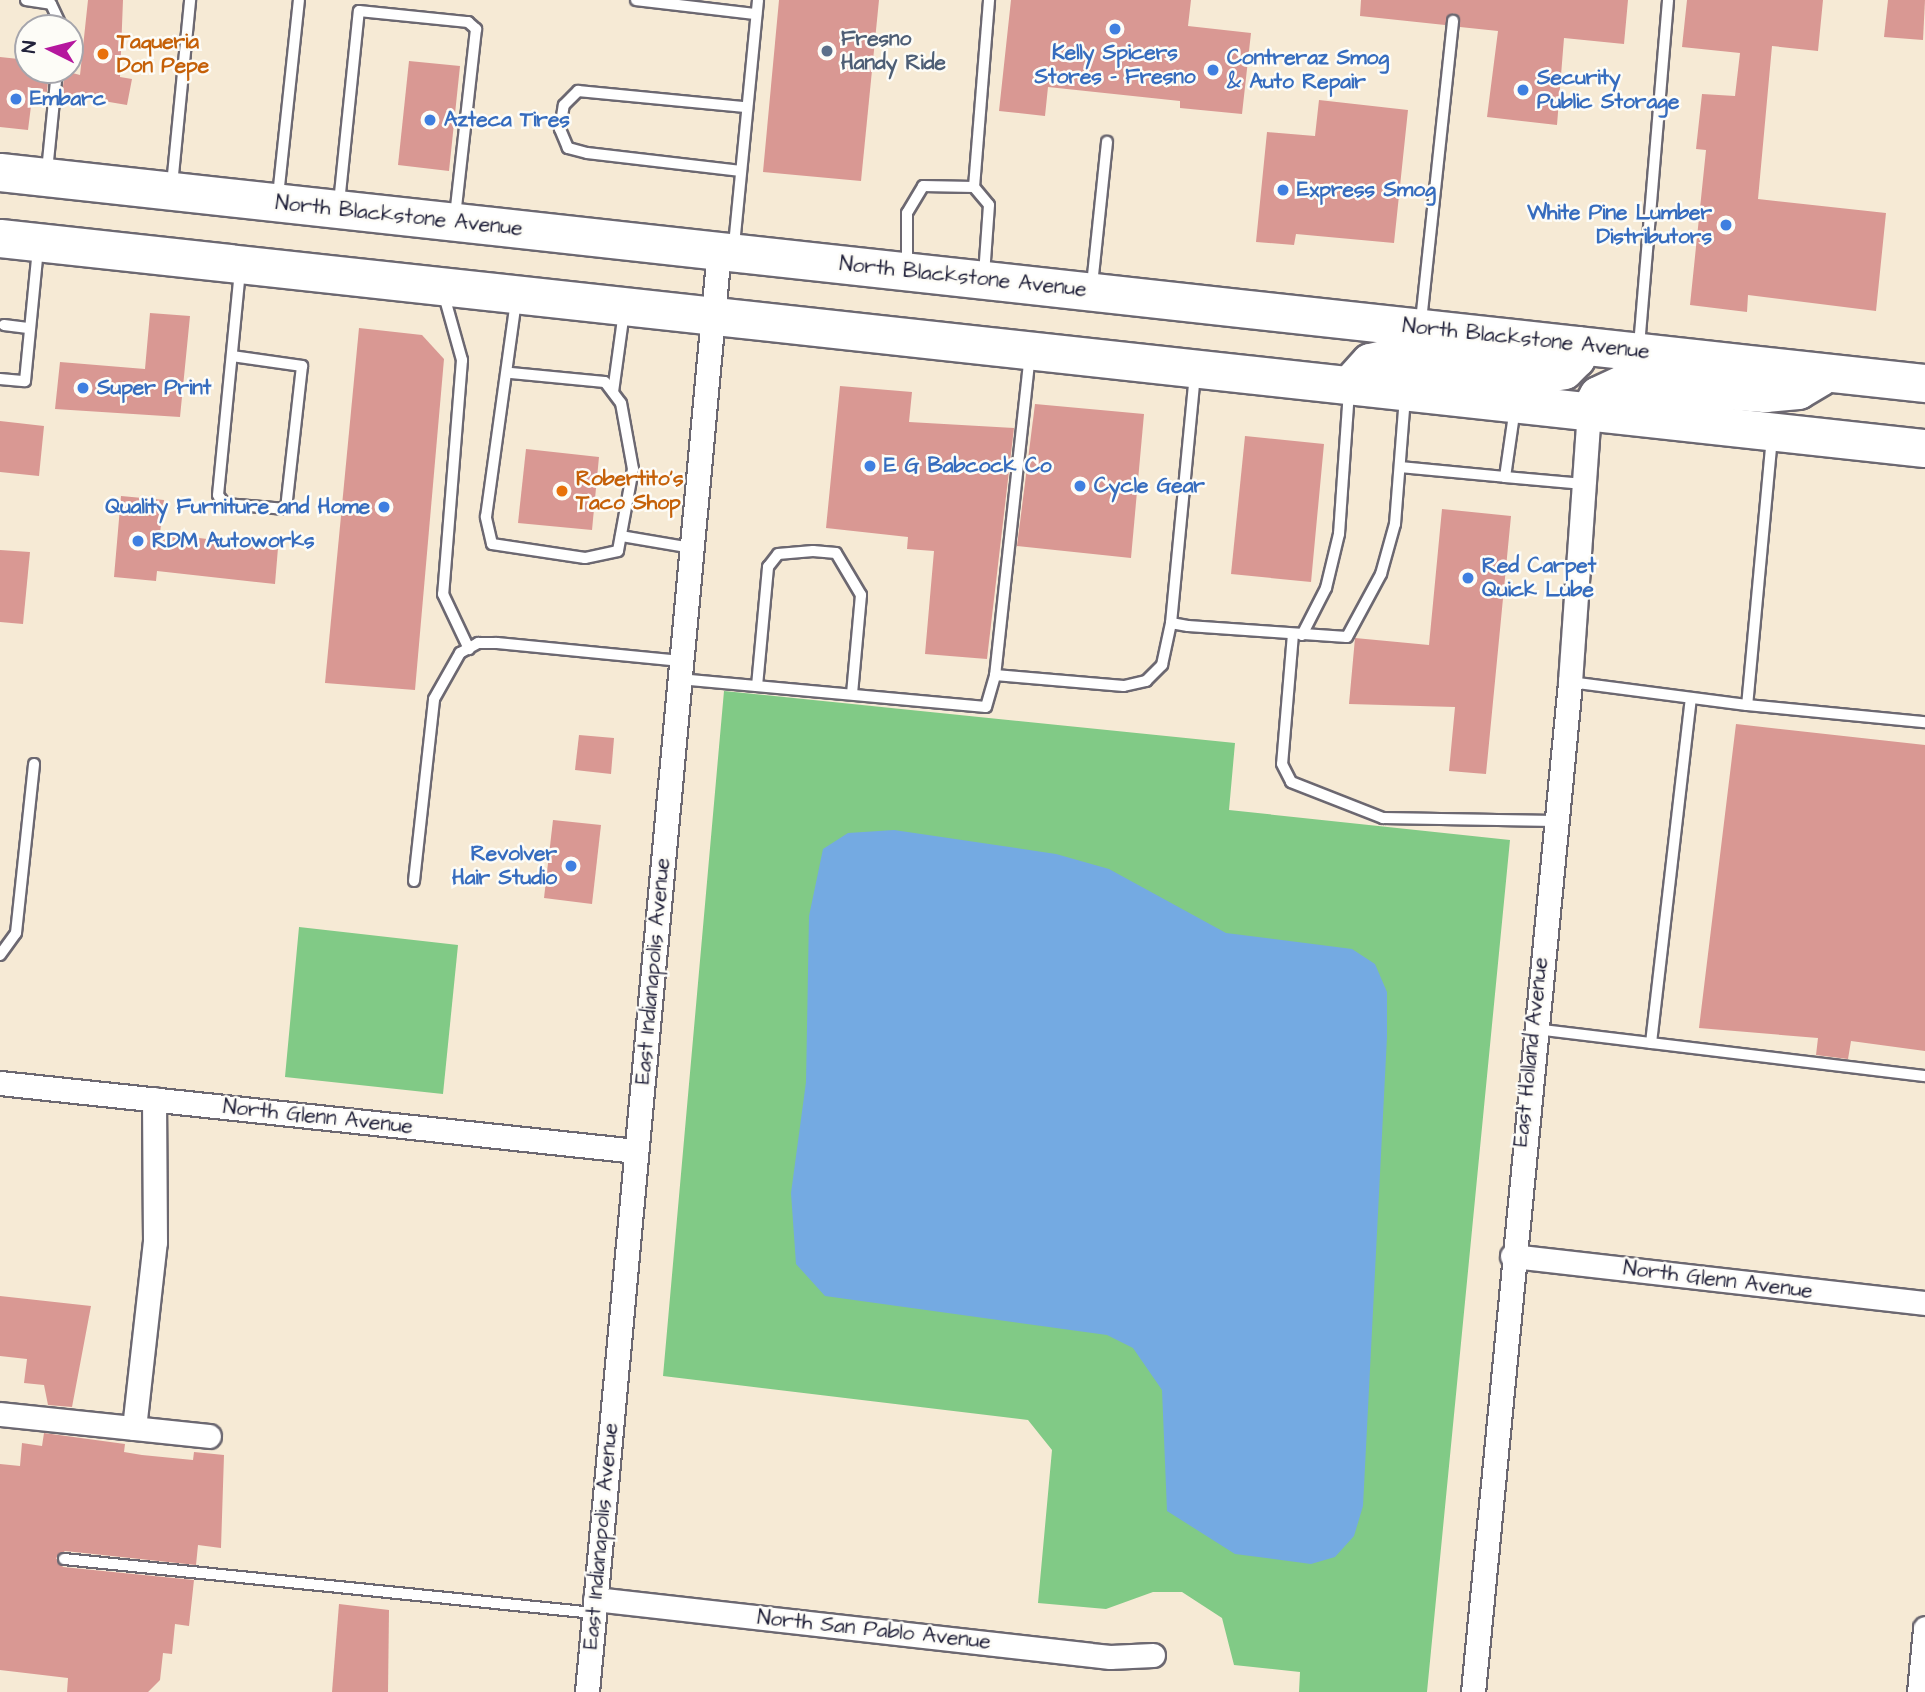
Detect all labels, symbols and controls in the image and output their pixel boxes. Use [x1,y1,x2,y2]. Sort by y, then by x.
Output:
north arrow [14,14,84,84]
marker: Kelly Spicers Stores - Fresno [1107,21,1123,37]
place label: Fresno Handy Ride [841,26,946,76]
place label: Taqueria Don Pepe [117,29,209,79]
text: N [16,40,44,54]
place label: Kelly Spicers Stores - Fresno [1035,40,1195,90]
marker: Fresno Handy Ride [819,43,835,59]
place label: Contreraz Smog & Auto Repair [1227,45,1389,95]
marker: Taqueria Don Pepe [95,46,111,62]
marker: Contreraz Smog & Auto Repair [1205,62,1221,78]
place label: Security Public Storage [1537,65,1679,115]
marker: Security Public Storage [1515,82,1531,98]
place label: Embarc [30,86,106,112]
marker: Embarc [8,91,24,107]
place label: Azteca Tires [444,107,570,133]
marker: Azteca Tires [422,112,438,128]
place label: Express Smog [1297,177,1436,203]
marker: Express Smog [1275,182,1291,198]
street label: North Blackstone Avenue [274,190,524,242]
place label: White Pine Lumber Distributors [1527,200,1712,250]
marker: White Pine Lumber Distributors [1718,217,1734,233]
street label: North Blackstone Avenue [838,251,1088,303]
street label: North Blackstone Avenue [1401,313,1651,365]
place label: Super Print [97,375,211,401]
marker: Super Print [75,380,91,396]
place label: E G Babcock Co [884,453,1052,479]
marker: E G Babcock Co [862,458,878,474]
place label: Robertito's Taco Shop [576,466,683,516]
place label: Cycle Gear [1094,473,1205,499]
marker: Cycle Gear [1072,478,1088,494]
marker: Robertito's Taco Shop [554,483,570,499]
place label: Quality Furniture and Home [105,494,370,520]
marker: Quality Furniture and Home [376,499,392,515]
place label: RDM Autoworks [152,528,315,554]
marker: RDM Autoworks [130,533,146,549]
place label: Red Carpet Quick Lube [1482,553,1596,603]
marker: Red Carpet Quick Lube [1460,570,1476,586]
place label: Revolver Hair Studio [452,841,557,891]
street label: East Indianapolis Avenue [631,857,675,1085]
marker: Revolver Hair Studio [563,858,579,874]
street label: East Holland Avenue [1509,956,1553,1148]
street label: North Glenn Avenue [222,1095,414,1139]
street label: North Glenn Avenue [1622,1256,1814,1304]
street label: East Indianapolis Avenue [579,1422,623,1650]
street label: North San Pablo Avenue [756,1605,992,1655]

